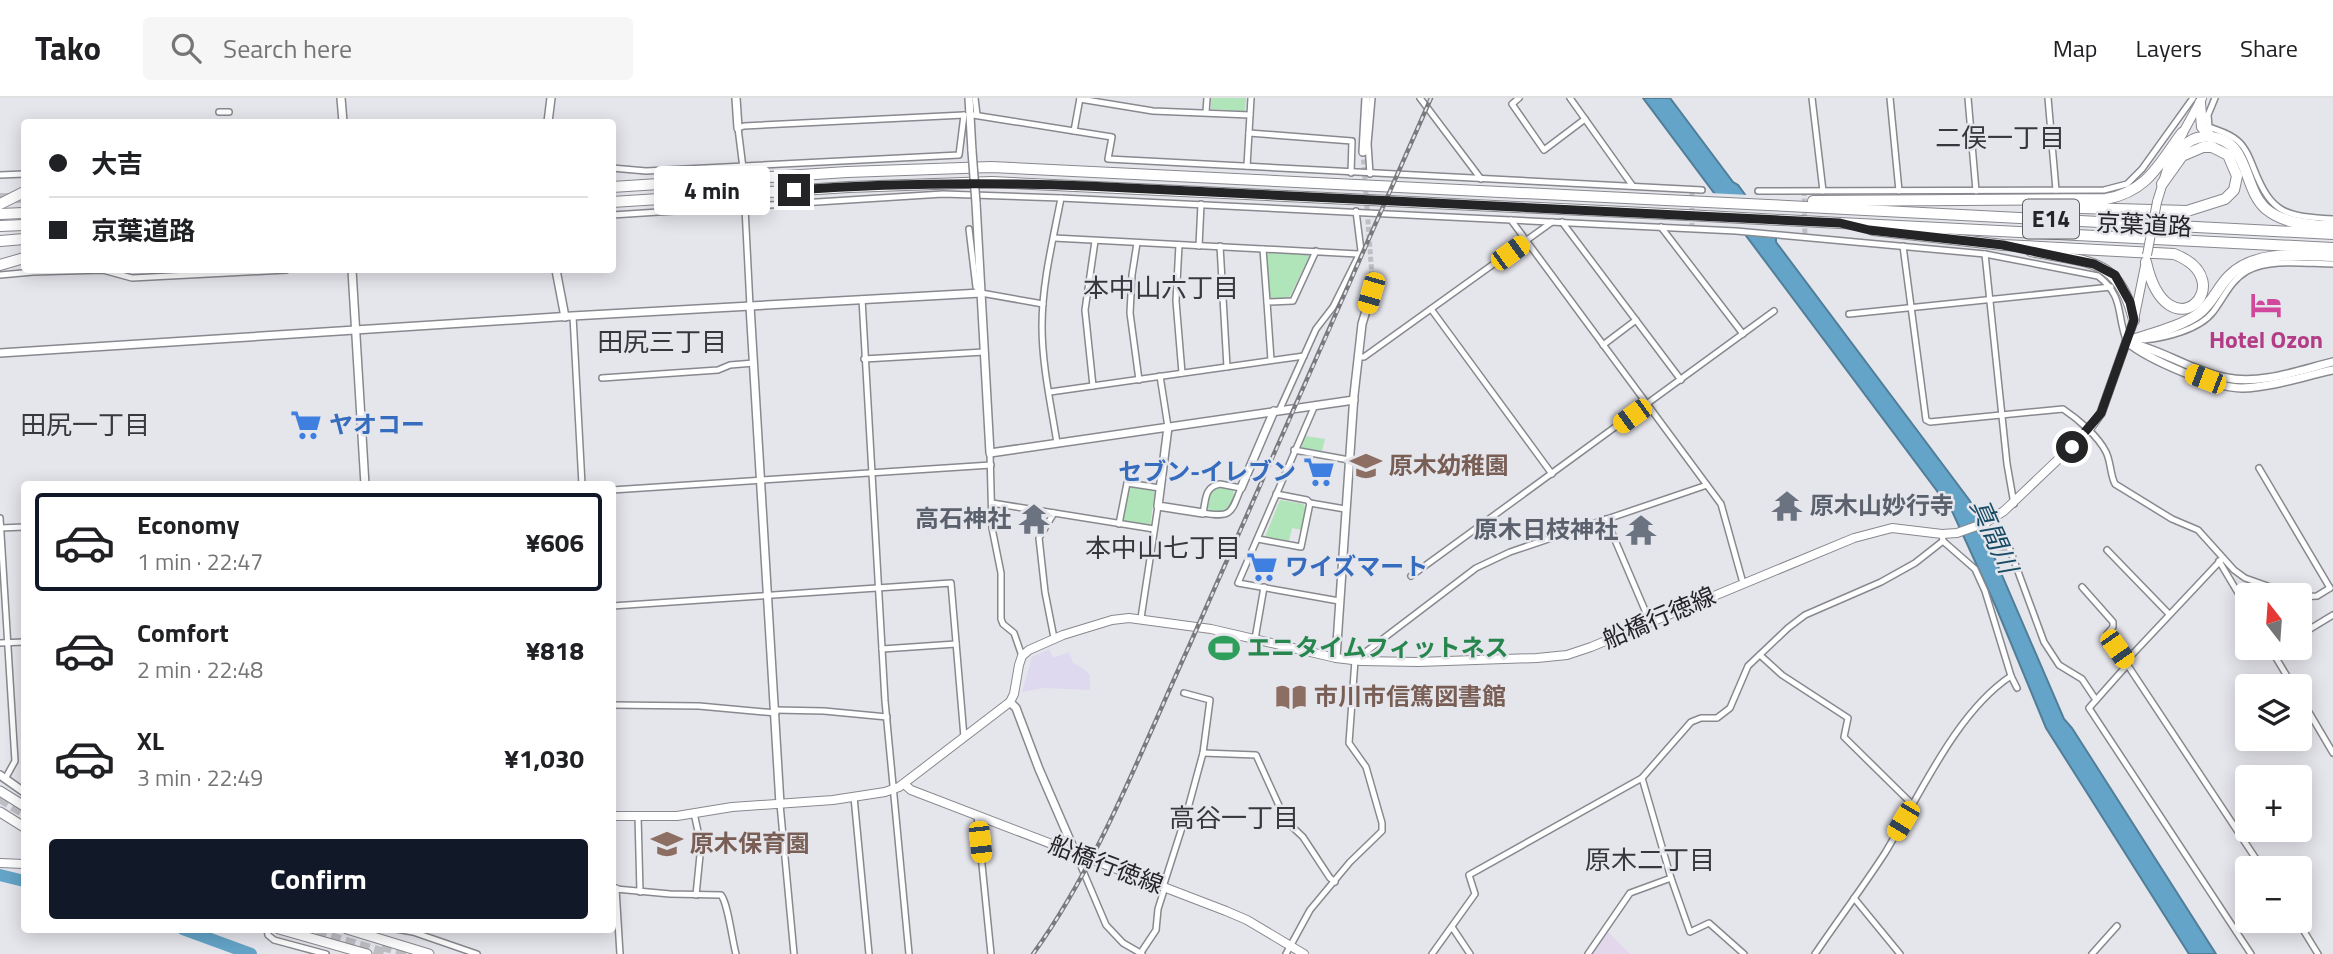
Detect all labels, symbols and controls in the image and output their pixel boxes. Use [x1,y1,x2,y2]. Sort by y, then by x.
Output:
search box [143,17,633,80]
text: Tako [35,23,101,73]
icon: search [167,29,205,67]
text: Search here [223,29,352,68]
text: Map [2053,30,2098,66]
text: Layers [2136,30,2202,66]
text: Share [2240,30,2298,66]
district label: 二俣一丁目 [1935,118,2065,157]
text: 大吉 [91,144,143,183]
callout: 4 min [654,166,770,214]
text: 4 min [684,173,740,208]
route end [778,174,810,206]
road number: E14 [2023,200,2079,238]
street label: 京葉道路 [2095,204,2193,244]
text: 京葉道路 [91,211,195,250]
car [1487,232,1534,274]
district label: 本中山六丁目 [1083,268,1239,307]
car [1356,270,1387,316]
hotel icon: Hotel Ozon [2249,288,2283,322]
place label: Hotel Ozon [2209,321,2323,357]
district label: 田尻三丁目 [597,322,727,361]
car [2182,362,2229,396]
car [1609,395,1656,437]
district label: 田尻一丁目 [20,405,150,444]
place label: ヤオコー [329,406,425,442]
supermarket icon: ヤオコー [289,408,323,442]
route start [2056,431,2088,463]
place label: 原木幼稚園 [1389,447,1509,483]
school or university icon: 原木幼稚園 [1349,449,1383,483]
place label: セブン-イレブン [1118,453,1296,489]
supermarket icon: セブン-イレブン [1302,455,1336,489]
place label: 原木山妙行寺 [1810,487,1954,523]
temple icon: 原木山妙行寺 [1770,489,1804,523]
water label: 真間川 [1961,492,2029,582]
place label: 高石神社 [915,500,1011,536]
temple icon: 高石神社 [1017,502,1051,536]
text: Economy [137,505,239,544]
icon: car [53,511,116,574]
place label: 原木日枝神社 [1474,511,1618,547]
temple icon: 原木日枝神社 [1624,513,1658,547]
text: ¥606 [526,523,584,562]
district label: 本中山七丁目 [1085,528,1241,567]
text: 1 min · 22:47 [137,544,263,579]
place label: ワイズマート [1285,548,1428,584]
supermarket icon: ワイズマート [1245,550,1279,584]
street label: 船橋行徳線 [1596,577,1721,657]
north arrow [2235,583,2312,660]
map controls [2235,583,2312,933]
text: Comfort [137,613,229,652]
icon: car [53,619,116,682]
car [2097,626,2138,672]
place label: エニタイムフィットネス [1247,629,1509,665]
text: ¥818 [526,631,584,670]
sports icon: エニタイムフィットネス [1207,631,1241,665]
text: 2 min · 22:48 [137,652,263,687]
button: layers [2235,674,2312,751]
place label: 市川市信篤図書館 [1314,678,1506,714]
library icon: 市川市信篤図書館 [1274,680,1308,714]
text: XL [137,721,164,760]
icon: car [53,727,116,790]
text: ¥1,030 [504,739,584,778]
text: 3 min · 22:49 [137,760,263,795]
button: + [2235,765,2312,842]
district label: 高谷一丁目 [1169,798,1299,837]
car [1884,798,1923,844]
car [968,820,993,864]
place label: 原木保育園 [690,825,810,861]
street label: 船橋行徳線 [1044,826,1169,902]
school or university icon: 原木保育園 [650,827,684,861]
button: Confirm [49,839,588,919]
district label: 原木二丁目 [1585,840,1715,879]
button: − [2235,856,2312,933]

